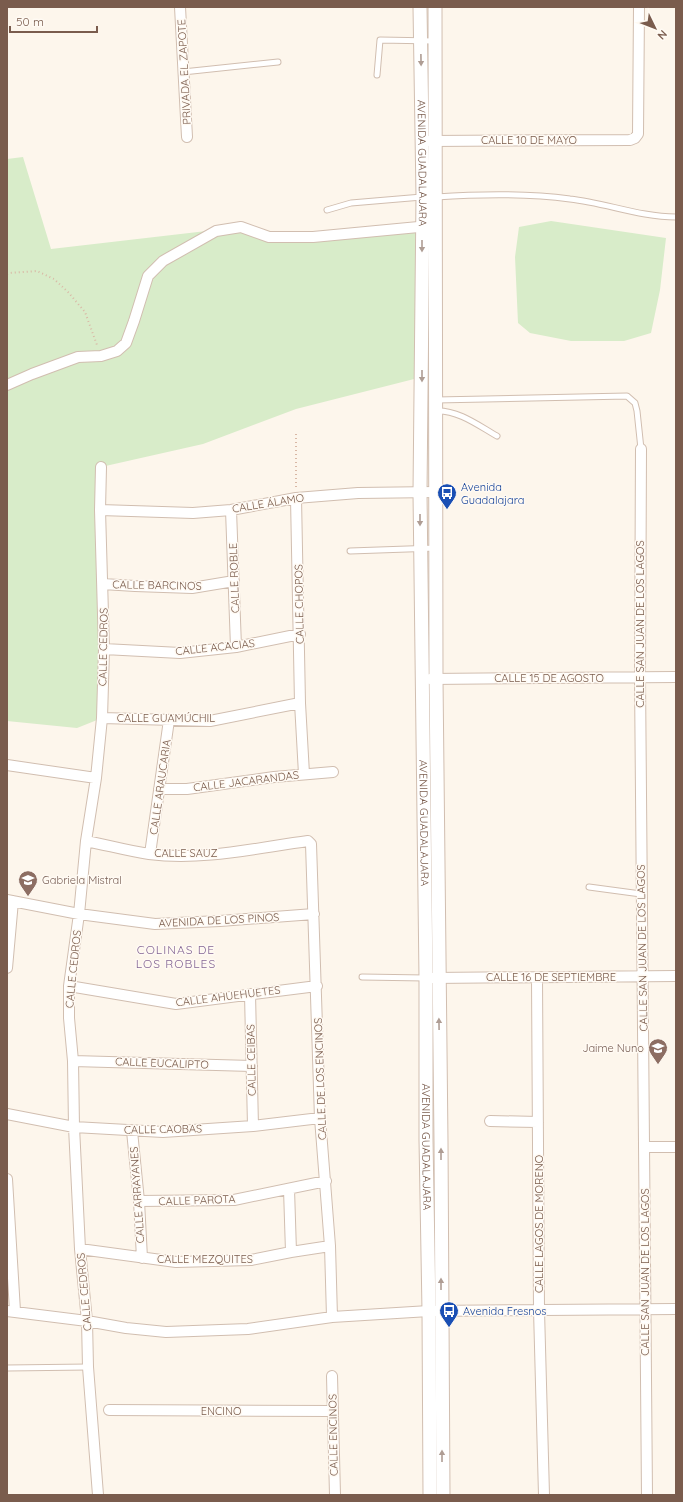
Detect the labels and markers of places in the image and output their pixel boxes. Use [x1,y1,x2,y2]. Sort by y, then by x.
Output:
place label: Avenida Guadalajara [461,480,525,507]
bus stop icon: Avenida Guadalajara [436,482,458,510]
school or university icon: Gabriela Mistral [17,869,39,897]
place label: Gabriela Mistral [42,873,122,887]
school or university icon: Jaime Nuno [647,1037,669,1065]
place label: Jaime Nuno [582,1041,644,1055]
bus stop icon: Avenida Fresnos [438,1300,460,1328]
place label: Avenida Fresnos [463,1304,547,1318]

